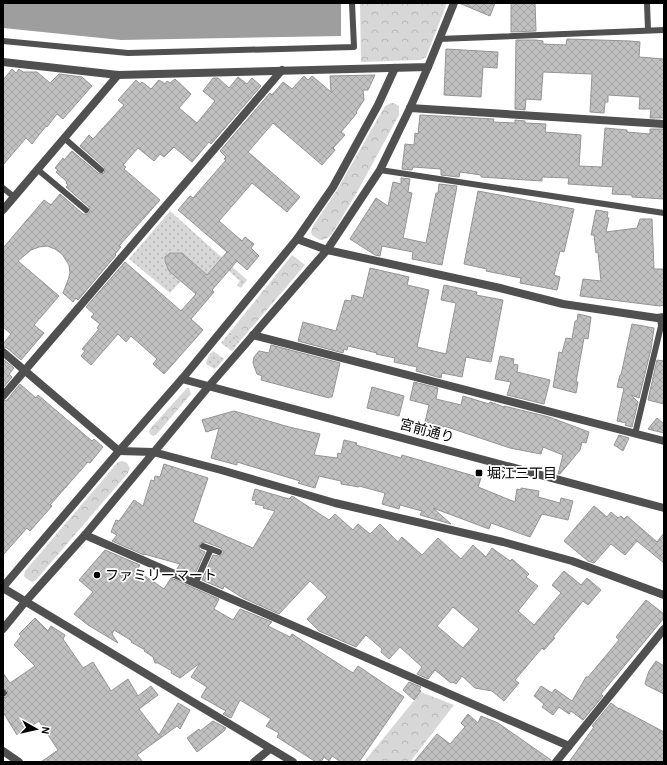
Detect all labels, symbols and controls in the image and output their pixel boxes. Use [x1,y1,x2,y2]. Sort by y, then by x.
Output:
street label: 宮前通り [398,416,456,446]
place label: 堀江三丁目 [487,465,557,482]
marker: 堀江三丁目 [474,468,484,478]
place label: ファミリーマート [105,567,217,584]
marker: ファミリーマート [92,570,102,580]
north arrow [16,709,56,749]
text: N [38,726,52,735]

